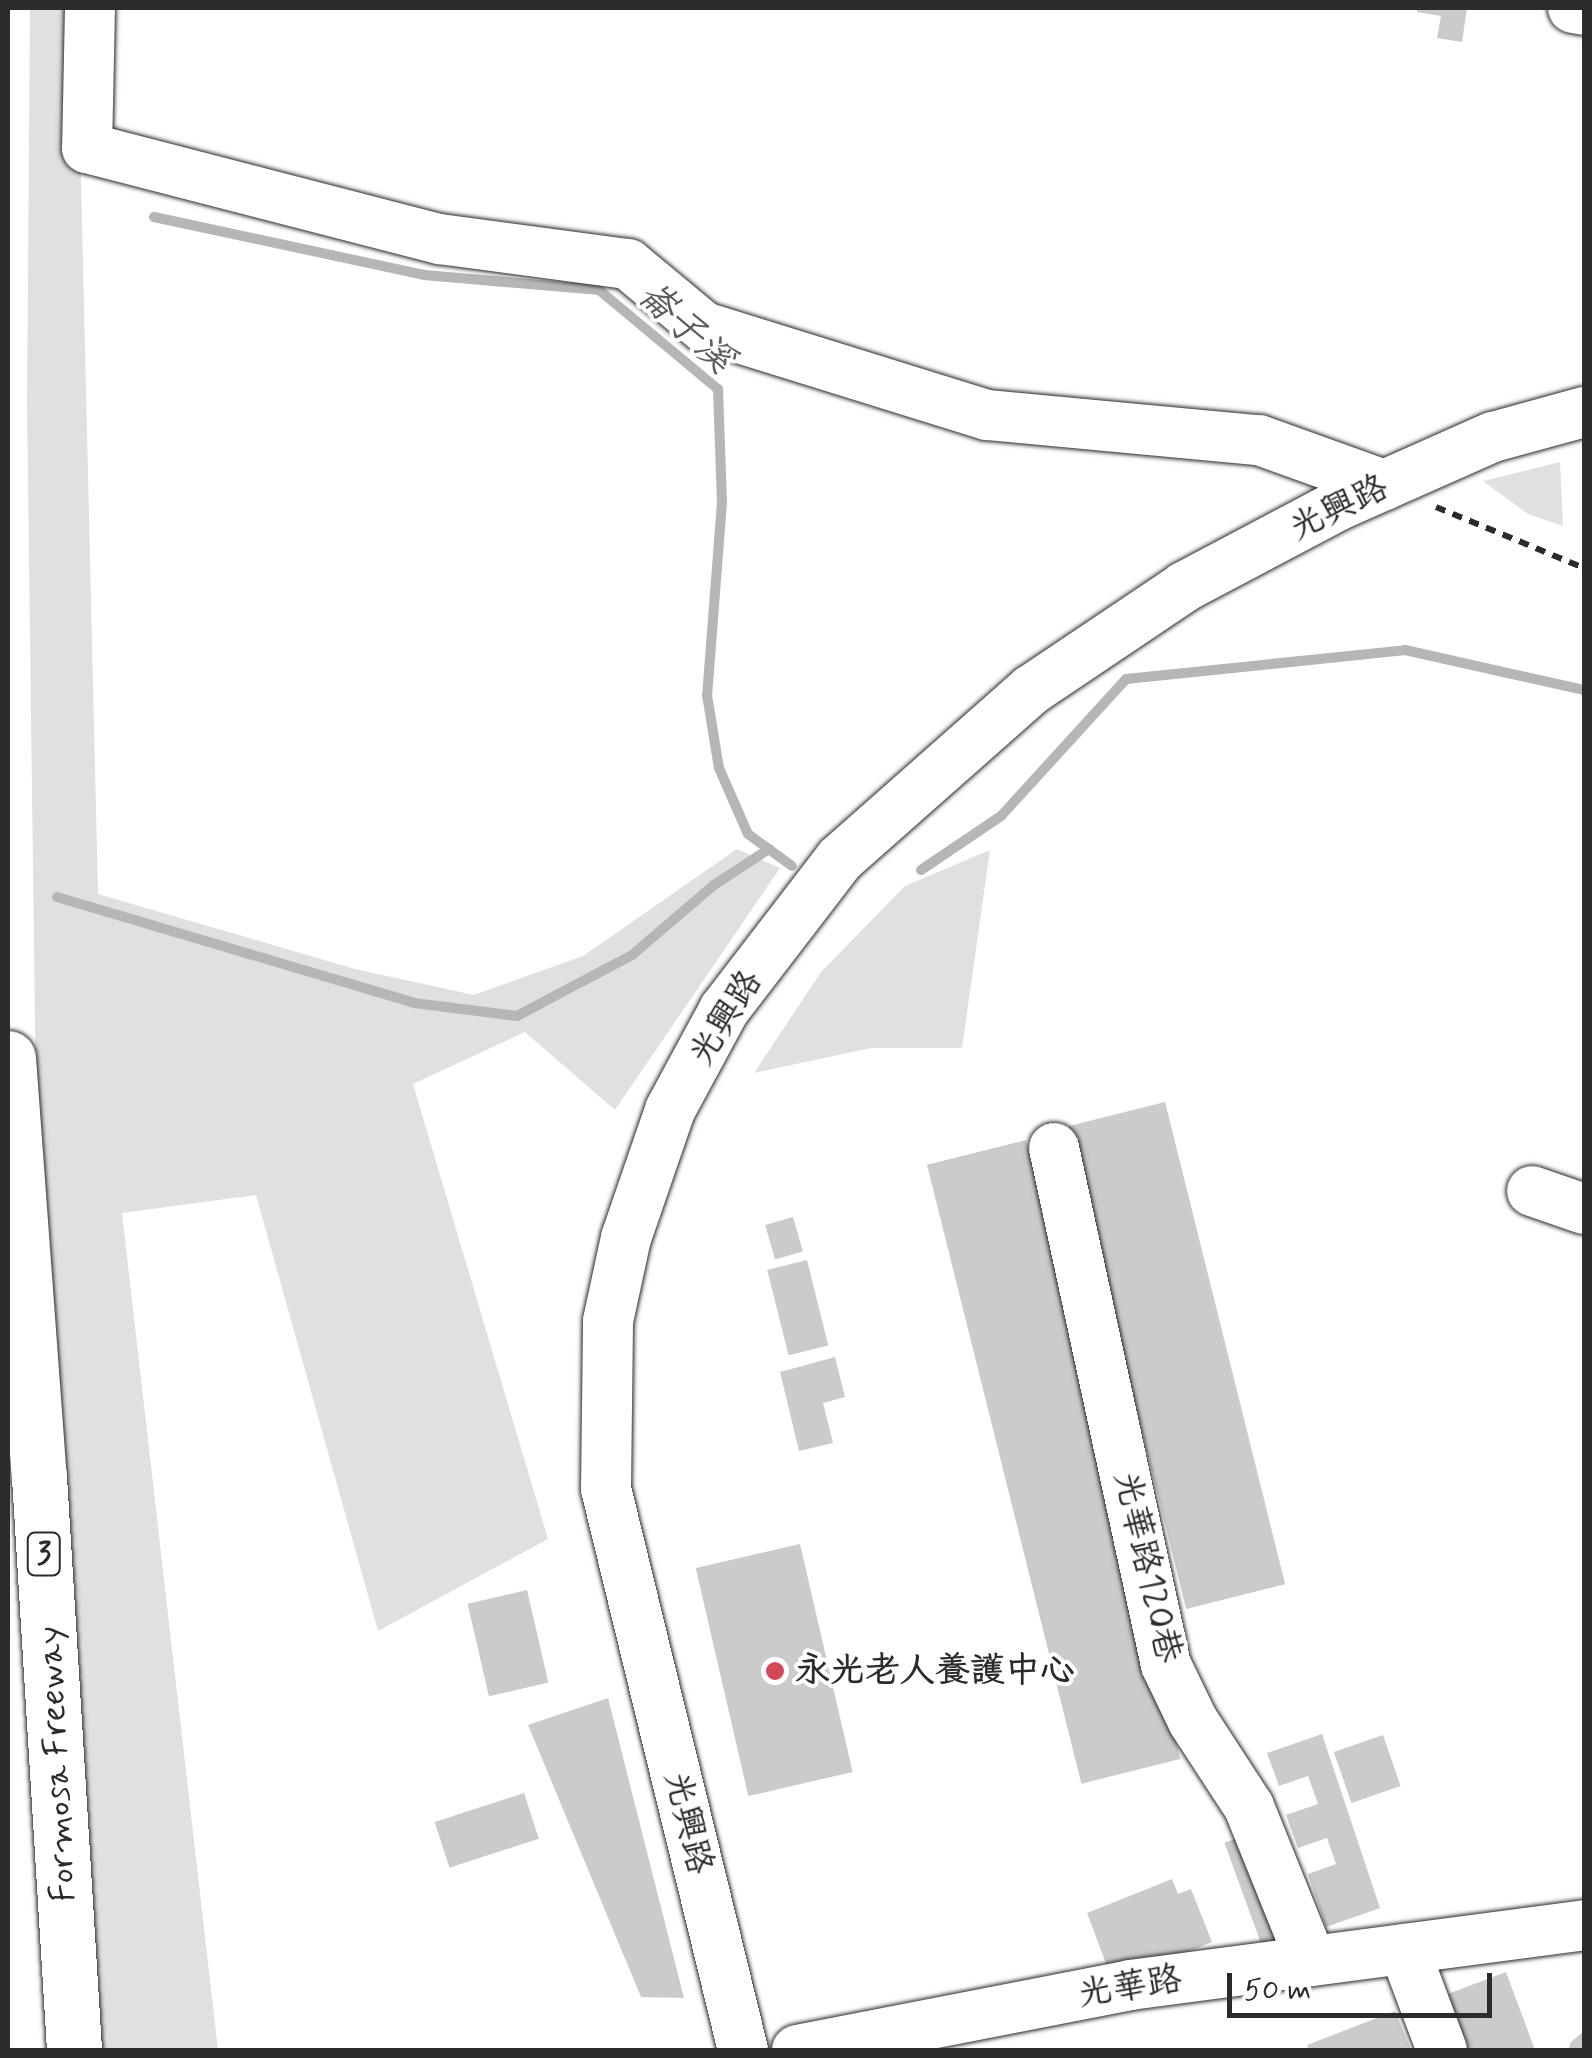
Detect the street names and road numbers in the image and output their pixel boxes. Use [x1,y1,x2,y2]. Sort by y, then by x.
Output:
street label: 光興路 [1283,466,1395,550]
street label: 光興路 [680,962,772,1074]
street label: 光華路120巷 [1105,1467,1189,1667]
road number: 3 [27,1527,62,1581]
street label: Formosa Freeway [29,1626,85,1902]
street label: 光興路 [655,1767,721,1879]
street label: 光華路 [1075,1958,1185,2016]

